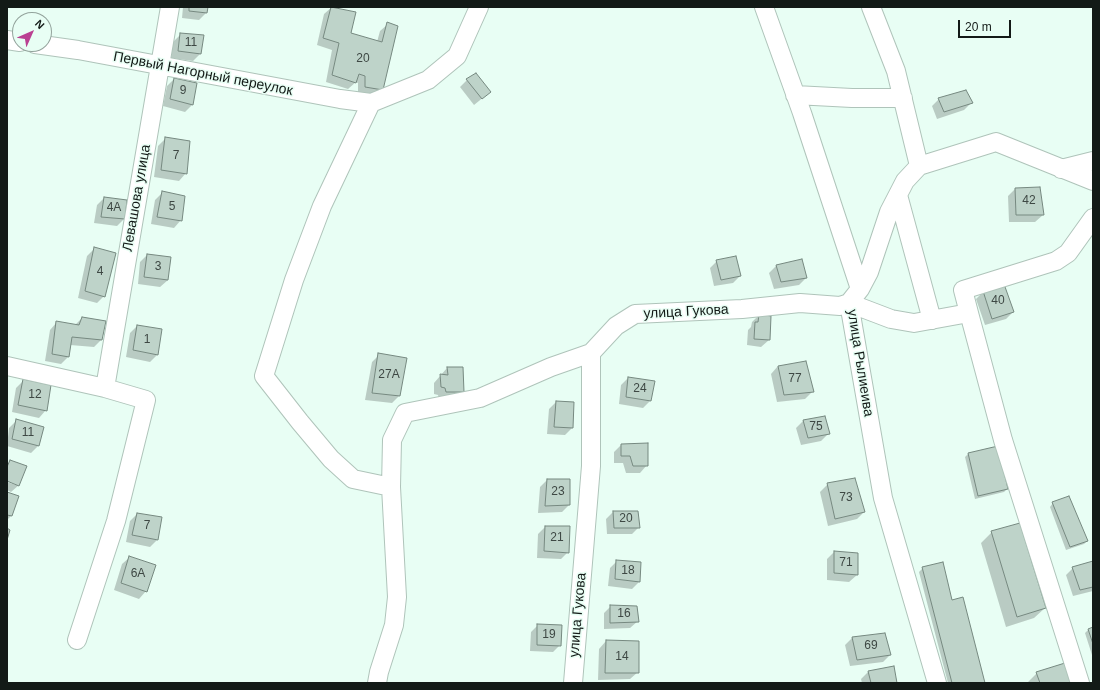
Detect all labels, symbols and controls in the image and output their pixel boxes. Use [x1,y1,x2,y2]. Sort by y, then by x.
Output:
north arrow [12,12,52,52]
scale bar [960,12,1013,38]
text: N [33,17,47,31]
text: 20 m [965,20,992,34]
house number: 11 [185,36,197,50]
street label: Первый Нагорный переулок [112,48,294,100]
house number: 20 [356,52,370,66]
house number: 9 [180,84,186,98]
street label: Левашова улица [119,143,155,253]
house number: 7 [173,149,179,163]
house number: 42 [1022,194,1036,208]
house number: 5 [169,200,175,214]
house number: 4A [107,201,121,215]
house number: 3 [155,260,161,274]
house number: 4 [97,265,103,279]
house number: 40 [991,294,1005,308]
street label: улица Гукова [643,301,729,323]
street label: улица Рылиеива [843,308,877,418]
house number: 1 [144,333,150,347]
house number: 27А [378,368,400,382]
house number: 77 [788,372,802,386]
house number: 24 [633,382,647,396]
house number: 12 [28,388,42,402]
house number: 75 [809,420,823,434]
house number: 11 [22,426,34,440]
house number: 23 [551,485,565,499]
house number: 73 [839,491,853,505]
house number: 20 [619,512,633,526]
house number: 7 [144,519,150,533]
house number: 21 [550,531,564,545]
house number: 71 [839,556,853,570]
house number: 18 [621,564,635,578]
house number: 6А [131,567,145,581]
street label: улица Гукова [566,572,590,658]
house number: 16 [617,607,631,621]
house number: 19 [542,628,556,642]
house number: 69 [864,639,878,653]
house number: 14 [615,650,629,664]

